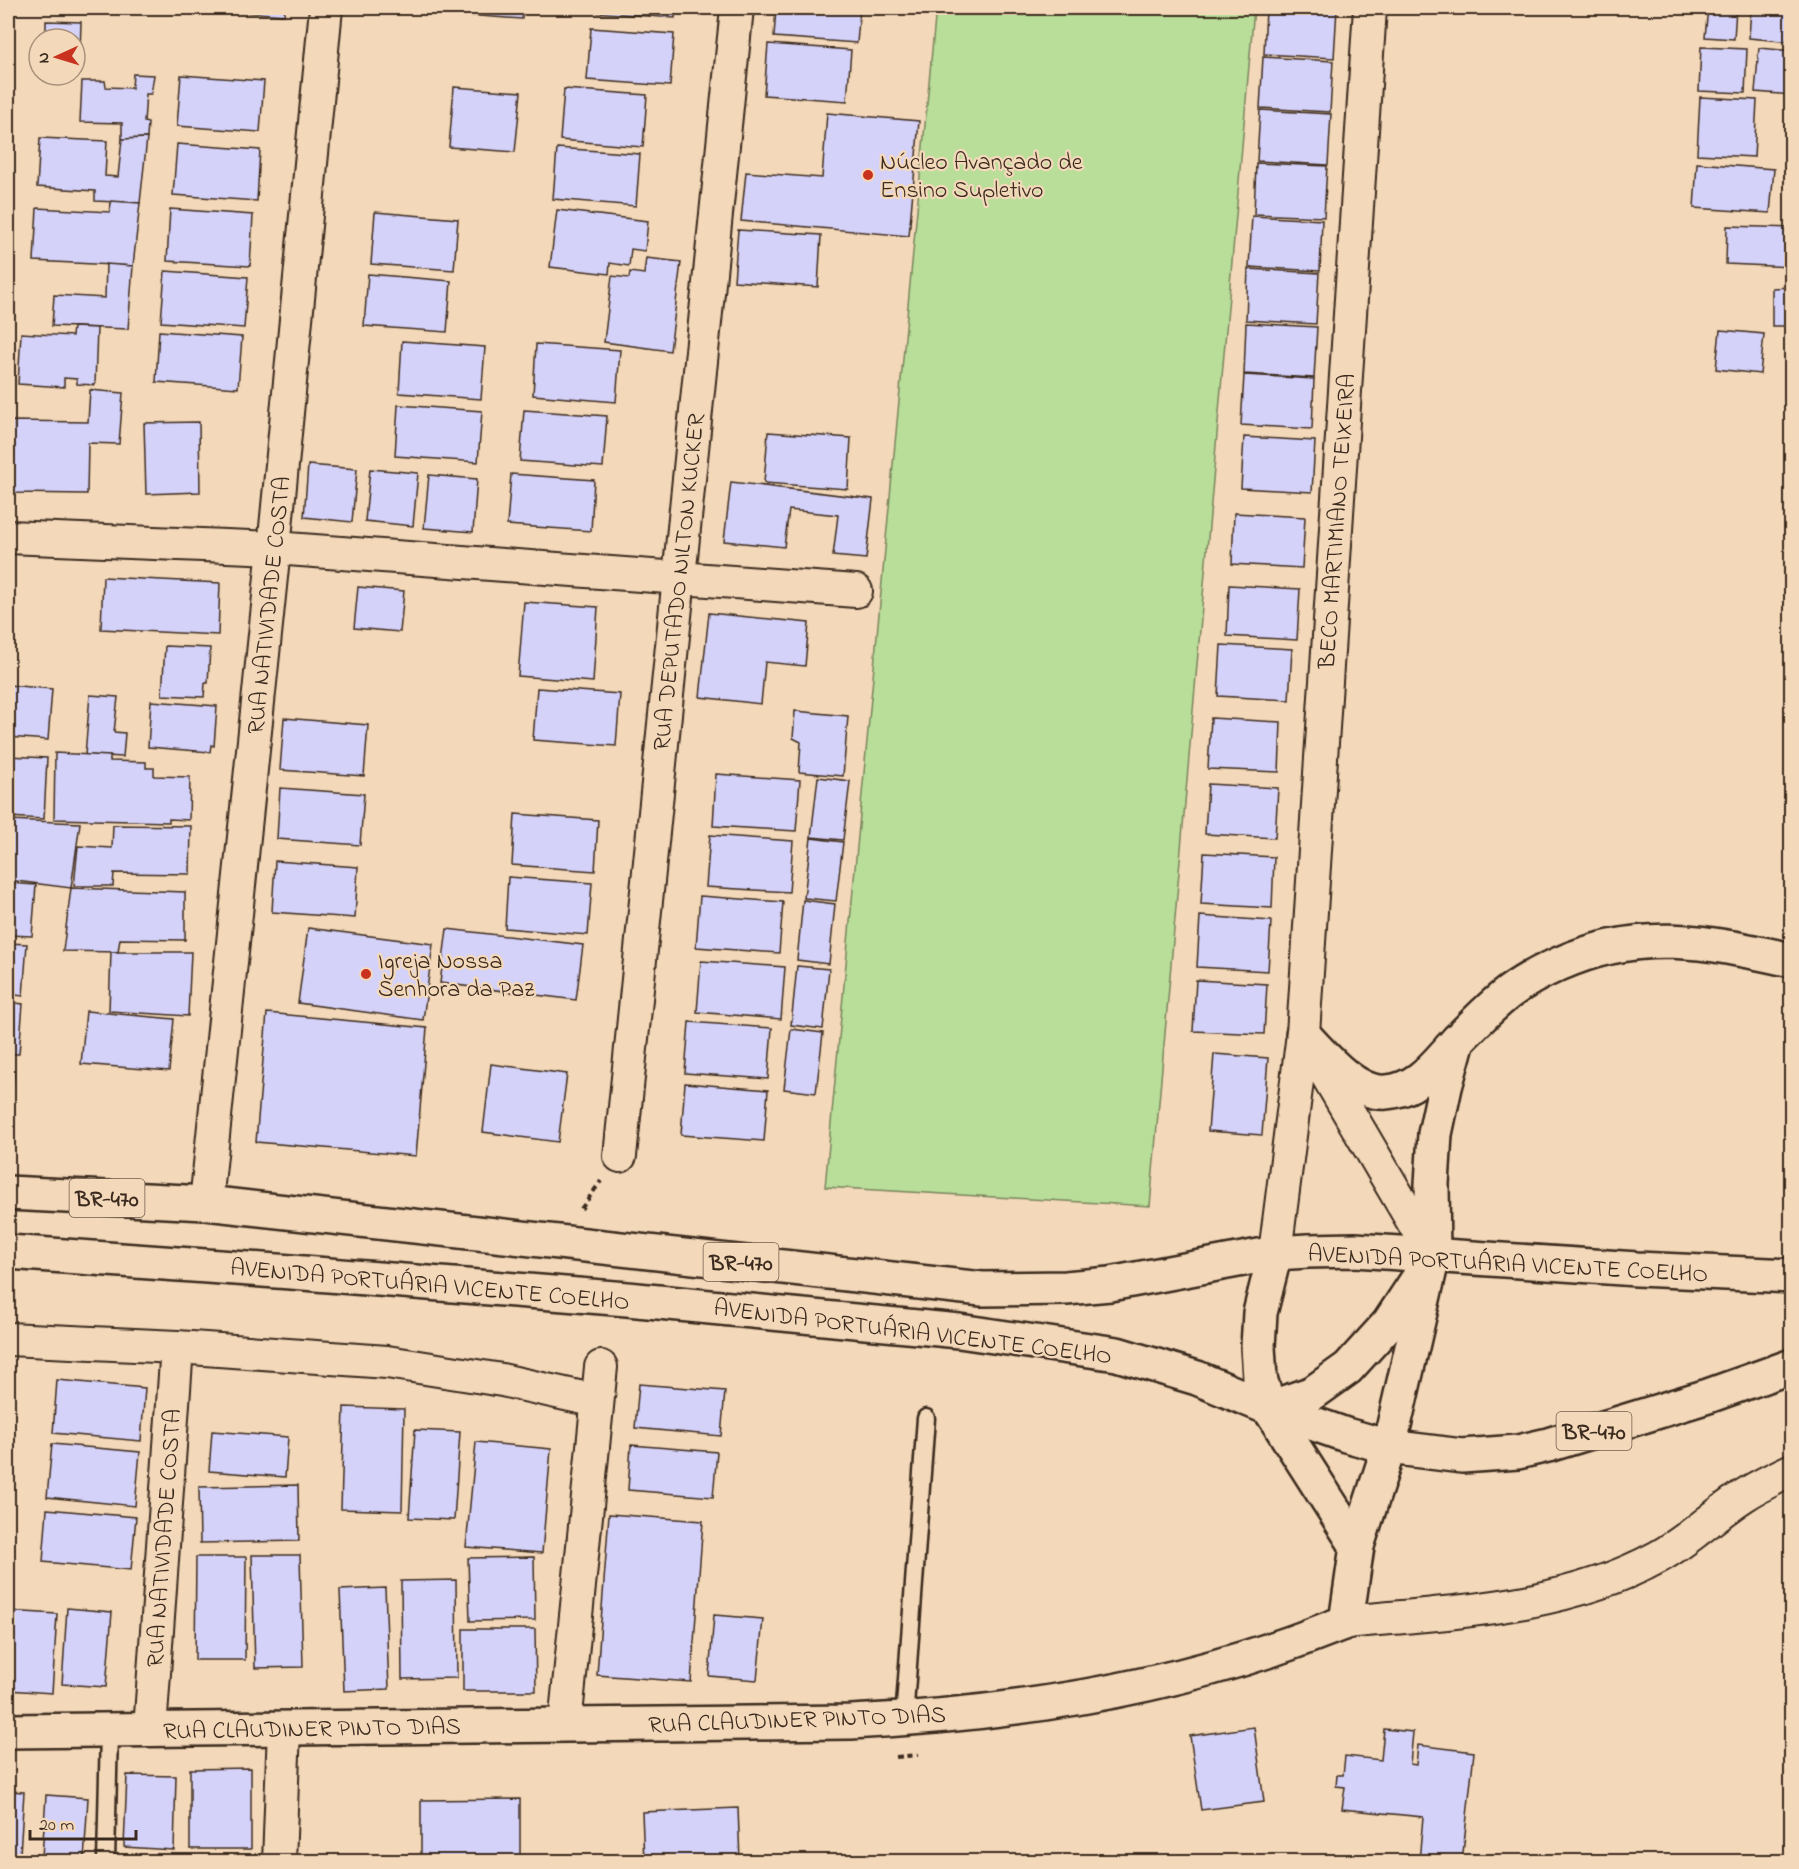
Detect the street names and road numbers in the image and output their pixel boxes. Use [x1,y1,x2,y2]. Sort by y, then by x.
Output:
street label: BECO MARTIMIANO TEIXEIRA [1311,372,1366,671]
street label: RUA DEPUTADO NILTON KUCKER [645,411,716,753]
street label: RUA NATIVIDADE COSTA [240,475,301,736]
road number: BR-470 [70,1179,144,1217]
street label: AVENIDA PORTUÁRIA VICENTE COELHO [1307,1238,1709,1293]
road number: BR-470 [704,1243,778,1281]
street label: AVENIDA PORTUÁRIA VICENTE COELHO [229,1252,631,1321]
street label: AVENIDA PORTUÁRIA VICENTE COELHO [712,1292,1114,1375]
street label: RUA NATIVIDADE COSTA [139,1408,192,1669]
road number: BR-470 [1556,1412,1632,1450]
street label: RUA CLAUDINER PINTO DIAS [648,1699,946,1744]
street label: RUA CLAUDINER PINTO DIAS [163,1710,461,1751]

